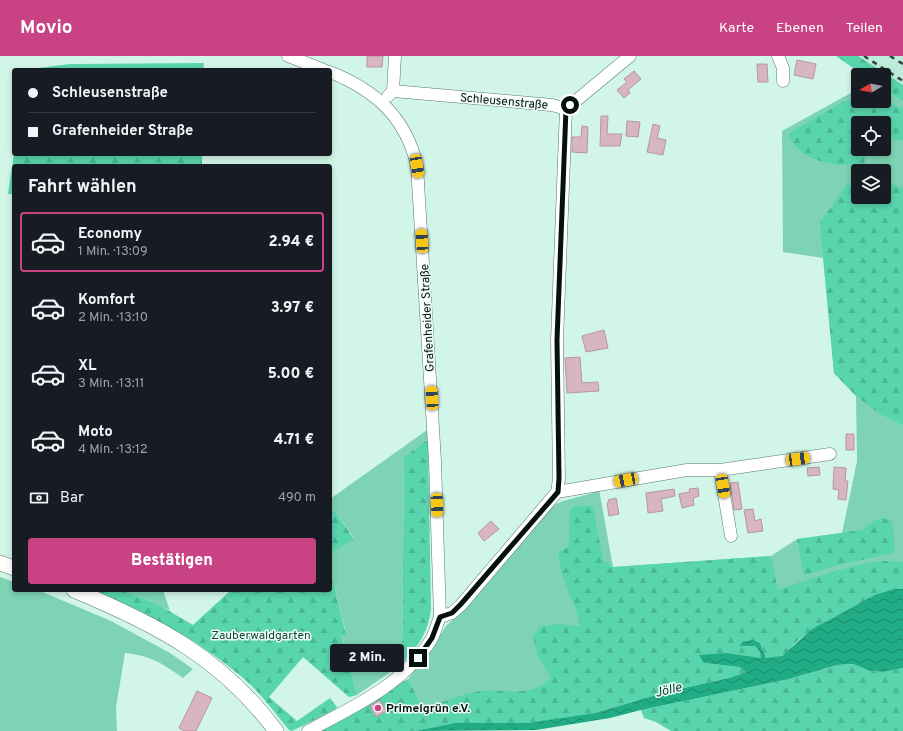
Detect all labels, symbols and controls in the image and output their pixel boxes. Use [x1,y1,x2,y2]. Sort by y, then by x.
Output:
text: Movio [20,16,73,40]
text: Karte [719,20,754,37]
text: Ebenen [776,20,824,37]
text: Teilen [846,20,883,37]
north arrow [851,68,891,108]
map controls [851,68,891,204]
text: Schleusenstraße [52,84,168,103]
street label: Schleusenstraße [459,90,549,114]
route start [561,96,579,114]
button: locate [851,116,891,156]
text: Grafenheider Straße [52,122,193,141]
car [409,153,425,179]
button: layers [851,164,891,204]
text: Fahrt wählen [28,176,137,199]
icon: car [30,224,66,260]
text: Economy [78,225,142,244]
car [415,229,429,253]
text: 2.94 € [269,233,314,252]
text: 1 Min. · 13:09 [78,244,148,260]
street label: Grafenheider Straße [417,263,439,372]
icon: car [30,290,66,326]
text: Komfort [78,291,135,310]
text: 3.97 € [271,299,314,318]
text: 2 Min. · 13:10 [78,310,148,326]
icon: car [30,356,66,392]
text: XL [78,357,96,376]
text: 5.00 € [268,365,314,384]
text: 3 Min. · 13:11 [78,376,144,392]
car [425,386,439,410]
icon: car [30,422,66,458]
text: Moto [78,423,113,442]
text: 4.71 € [274,431,314,450]
text: 4 Min. · 13:12 [78,442,148,458]
car [785,451,811,467]
car [613,472,639,488]
car [715,473,731,499]
icon: cash [28,487,50,509]
text: Bar [60,489,84,508]
text: 490 m [278,490,316,506]
car [431,493,443,517]
button: Bestätigen [28,538,316,584]
park label: Zauberwaldgarten [211,628,311,644]
callout: 2 Min. [330,644,404,672]
route end [409,649,427,667]
text: 2 Min. [349,650,385,666]
water label: Jölle [654,680,684,702]
place label: Primelgrün e.V. [386,701,470,717]
marker: Primelgrün e.V. [373,703,383,713]

